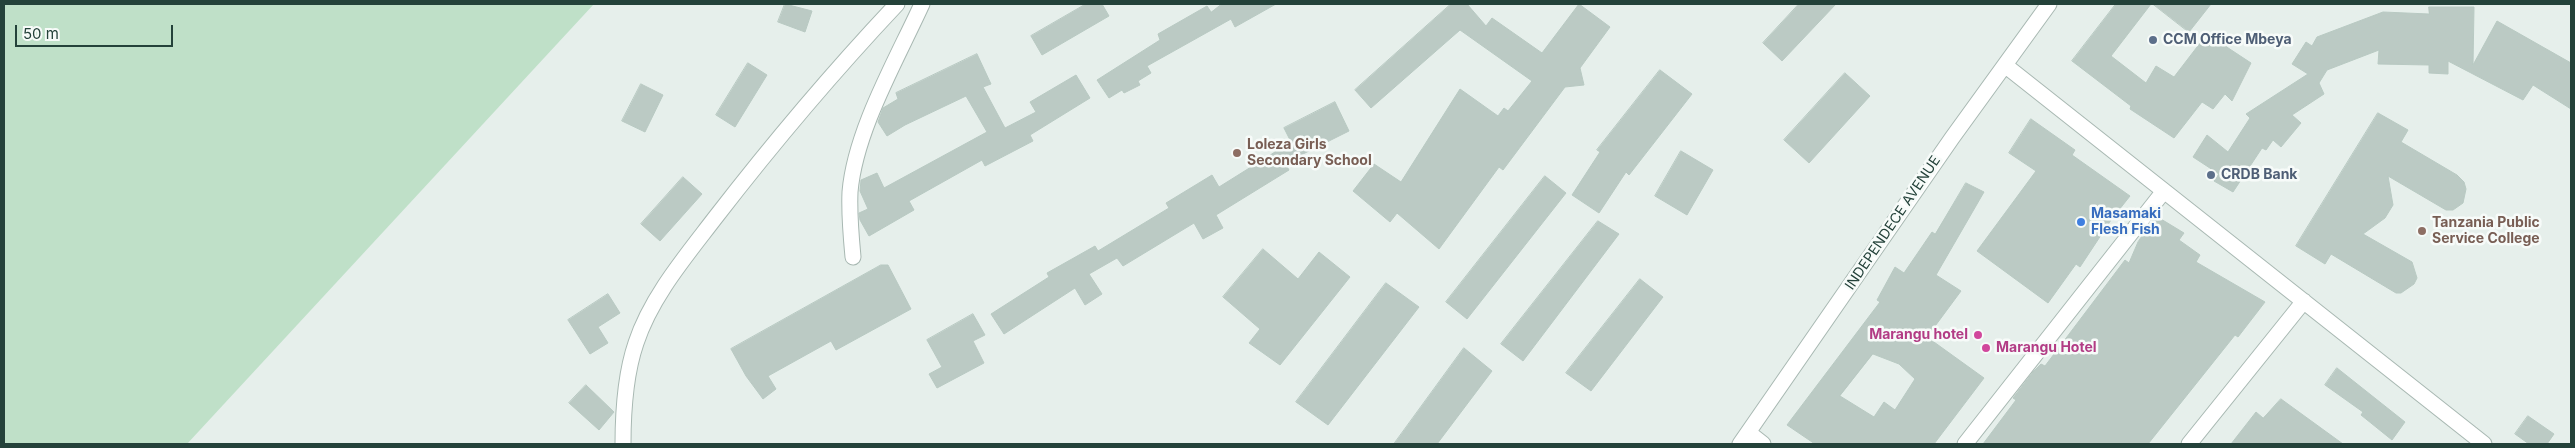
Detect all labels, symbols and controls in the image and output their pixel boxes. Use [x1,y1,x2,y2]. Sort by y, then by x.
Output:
scale bar [18,15,175,47]
text: 50 m [23,24,59,43]
place label: CCM Office Mbeya [2163,32,2292,48]
marker: CCM Office Mbeya [2147,34,2159,46]
place label: Loleza Girls Secondary School [1247,137,1372,170]
marker: Loleza Girls Secondary School [1231,147,1243,159]
street label: INDEPENDECE AVENUE [1842,153,1944,293]
place label: CRDB Bank [2221,167,2297,183]
marker: CRDB Bank [2205,169,2217,181]
place label: Masamaki Flesh Fish [2091,206,2161,238]
place label: Tanzania Public Service College [2432,215,2540,248]
marker: Masamaki Flesh Fish [2075,216,2087,228]
marker: Tanzania Public Service College [2416,225,2428,237]
place label: Marangu hotel [1869,327,1968,343]
marker: Marangu hotel [1972,329,1984,341]
place label: Marangu Hotel [1996,340,2097,356]
marker: Marangu Hotel [1980,342,1992,354]

